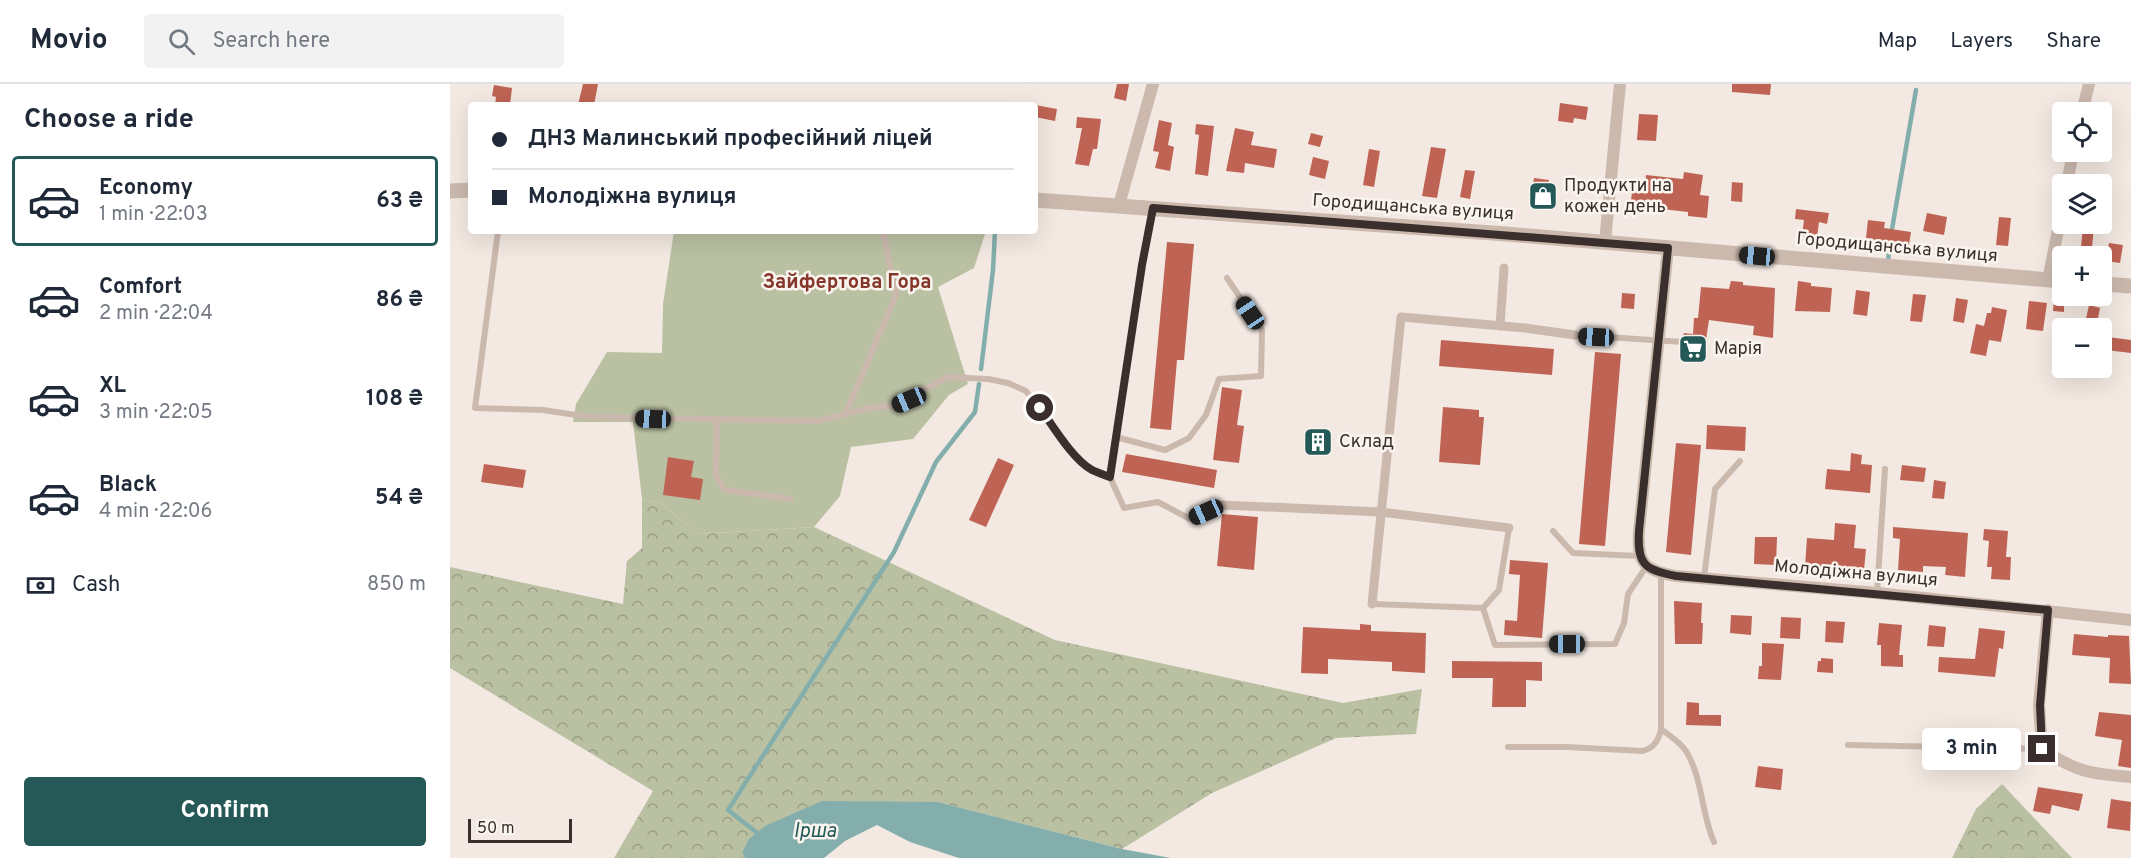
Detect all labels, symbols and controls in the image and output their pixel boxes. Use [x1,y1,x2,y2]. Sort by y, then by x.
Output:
search box [144,14,564,68]
text: Movio [30,23,108,59]
icon: search [165,25,198,58]
text: Search here [213,28,330,55]
text: Map [1878,28,1917,55]
text: Layers [1950,28,2013,55]
text: Share [2046,28,2101,55]
map controls [2052,102,2112,378]
button: locate [2052,102,2112,162]
text: Choose a ride [24,103,194,137]
text: ДНЗ Малинський професійний ліцей [528,126,933,153]
icon: car [27,174,81,228]
button: layers [2052,174,2112,234]
text: Economy [99,175,193,202]
place label: Продукти на кожен день [1564,175,1672,219]
shop icon: Продукти на кожен день [1527,180,1559,212]
text: Молодіжна вулиця [528,184,736,211]
text: 63 ₴ [376,188,423,215]
street label: Городищанська вулиця [1311,189,1515,227]
text: 1 min · 22:03 [99,202,208,228]
street label: Городищанська вулиця [1795,228,1999,268]
car [1738,245,1776,267]
button: + [2052,246,2112,306]
district label: Зайфертова Гора [762,270,932,296]
icon: car [27,273,81,327]
text: Comfort [99,274,182,301]
text: 86 ₴ [376,287,423,314]
car [1232,293,1268,333]
text: 2 min · 22:04 [99,301,213,327]
button: − [2052,318,2112,378]
car [1578,327,1614,347]
supermarket icon: Марія [1677,333,1709,365]
place label: Марія [1714,338,1762,361]
icon: car [27,372,81,426]
text: XL [99,373,126,400]
car [889,385,929,415]
text: 108 ₴ [366,386,423,413]
route start [1026,394,1053,421]
text: 3 min · 22:05 [99,400,213,426]
car [635,409,671,429]
building icon: Склад [1302,426,1334,458]
place label: Склад [1339,431,1394,454]
icon: car [27,471,81,525]
text: Black [99,472,157,499]
text: 54 ₴ [375,485,423,512]
car [1186,496,1226,528]
text: 4 min · 22:06 [99,499,213,525]
street label: Молодіжна вулиця [1773,555,1939,593]
icon: cash [24,569,57,602]
text: Cash [72,572,121,599]
text: 850 m [367,572,426,598]
car [1549,635,1585,653]
callout: 3 min [1922,728,2021,770]
route end [2028,735,2055,762]
text: 3 min [1945,736,1998,762]
button: Confirm [24,777,426,846]
scale bar [468,816,572,844]
text: 50 m [477,819,515,839]
water label: Ірша [794,819,837,845]

